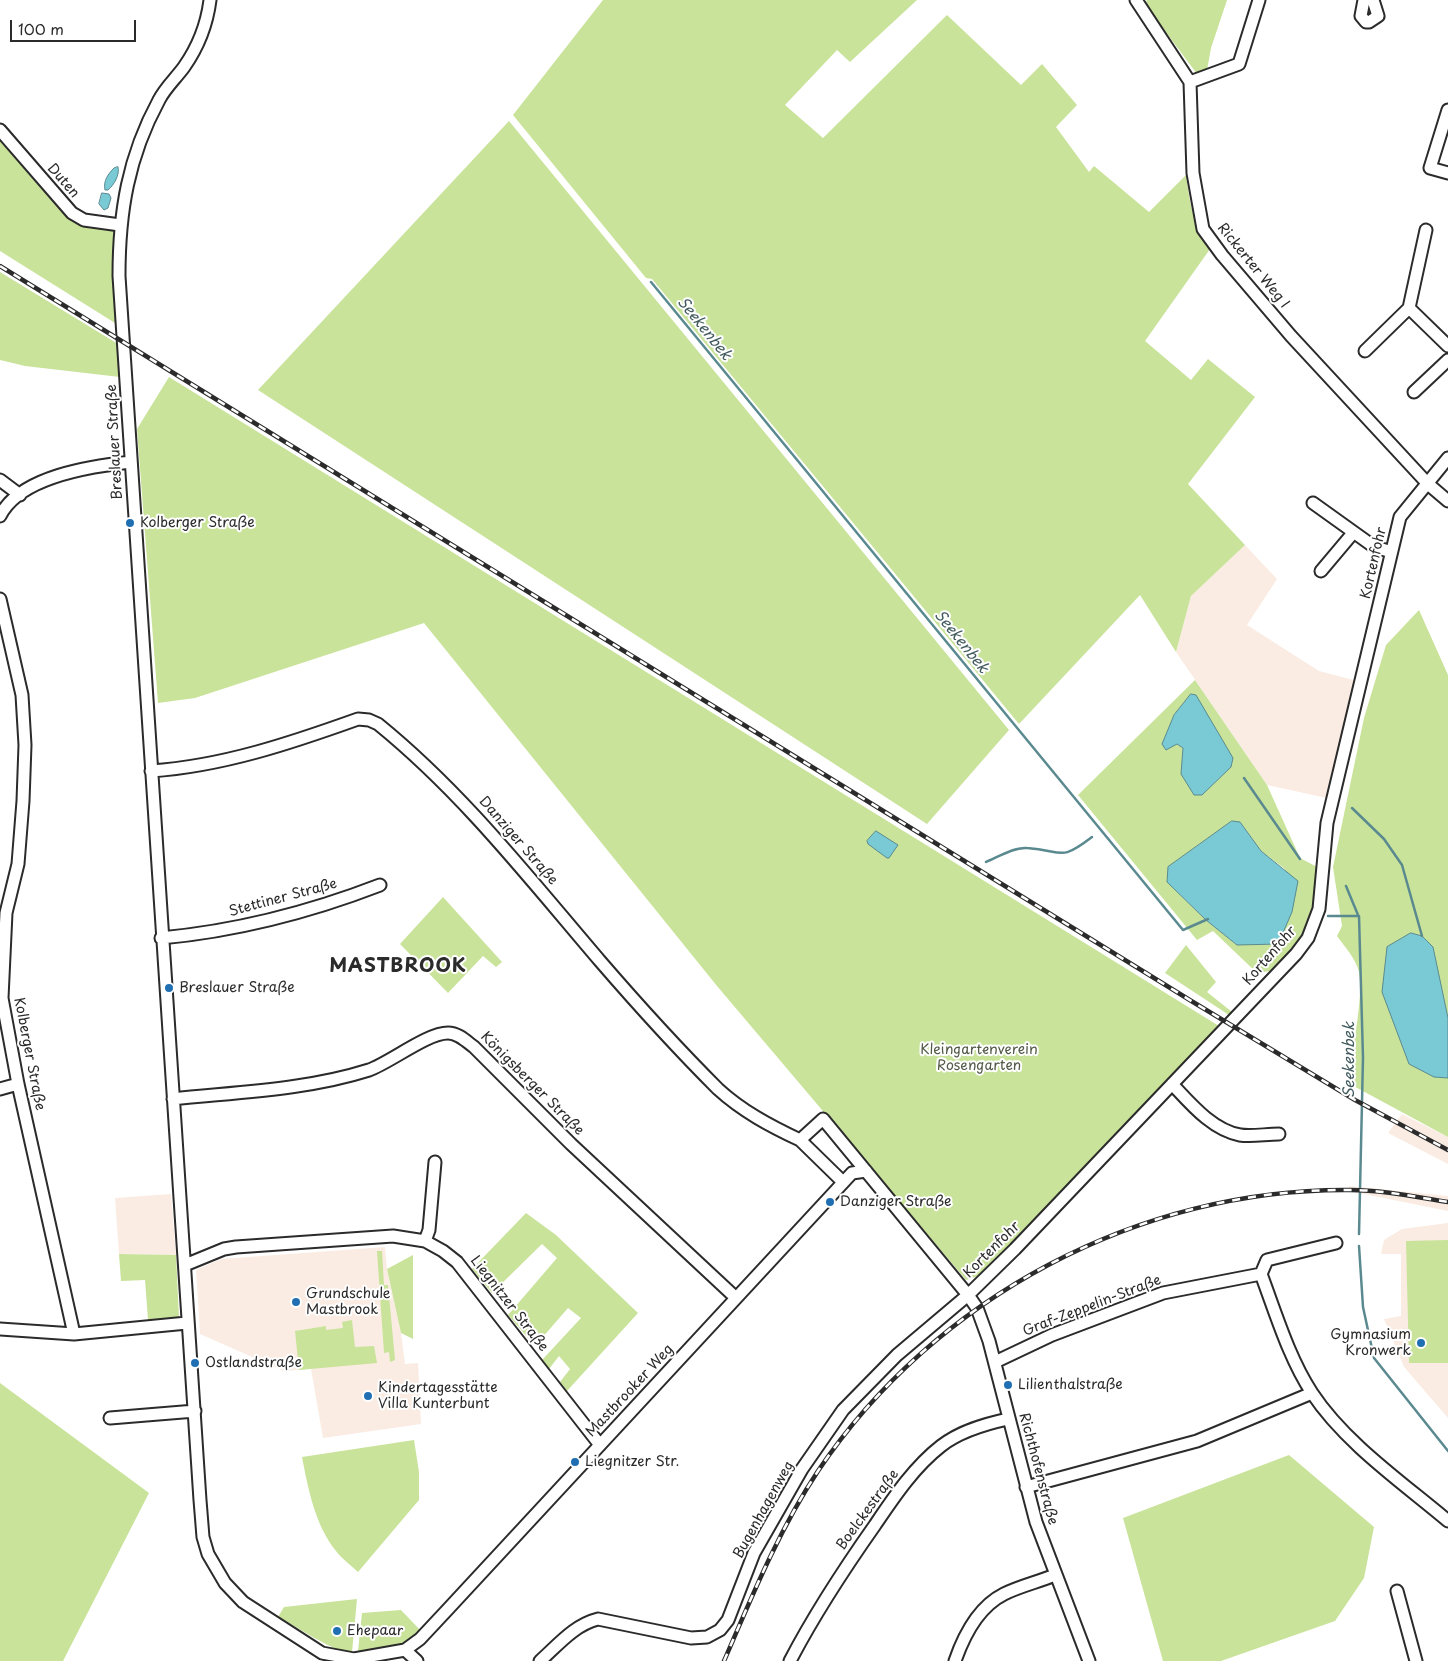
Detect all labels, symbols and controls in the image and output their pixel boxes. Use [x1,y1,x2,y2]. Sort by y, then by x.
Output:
scale bar [12,10,139,42]
text: 100 m [18,17,64,40]
street label: Duten [44,160,82,202]
street label: Rickerter Weg I [1213,220,1293,312]
water label: Seekenbek [673,294,735,364]
street label: Breslauer Straße [104,384,126,500]
place label: Kolberger Straße [140,515,255,531]
marker: Kolberger Straße [124,517,136,529]
street label: Kortenfohr [1358,526,1390,600]
water label: Seekenbek [930,607,992,677]
street label: Danziger Straße [475,793,561,889]
street label: Stettiner Straße [227,875,339,921]
street label: Kortenfohr [1240,923,1300,989]
district label: MASTBROOK [328,956,468,978]
place label: Breslauer Straße [179,980,295,996]
marker: Breslauer Straße [163,982,175,994]
street label: Kolberger Straße [10,996,48,1112]
water label: Seekenbek [1341,1022,1359,1098]
street label: Königsberger Straße [477,1029,587,1139]
park label: Kleingartenverein Rosengarten [920,1042,1038,1074]
place label: Danziger Straße [840,1194,952,1210]
marker: Danziger Straße [824,1196,836,1208]
street label: Kortenfohr [960,1218,1024,1282]
street label: Liegnitzer Straße [466,1253,552,1355]
street label: Graf-Zeppelin-Straße [1020,1272,1164,1340]
place label: Grundschule Mastbrook [306,1286,390,1318]
marker: Grundschule Mastbrook [290,1296,302,1308]
place label: Gymnasium Kronwerk [1330,1327,1411,1360]
marker: Gymnasium Kronwerk [1415,1337,1427,1349]
street label: Mastbrooker Weg [583,1341,677,1441]
place label: Ostlandstraße [205,1355,302,1371]
marker: Ostlandstraße [189,1357,201,1369]
place label: Lilienthalstraße [1018,1377,1123,1393]
marker: Lilienthalstraße [1002,1379,1014,1391]
place label: Kindertagesstätte Villa Kunterbunt [378,1380,498,1412]
marker: Kindertagesstätte Villa Kunterbunt [362,1390,374,1402]
street label: Richthofenstraße [1015,1411,1061,1527]
place label: Liegnitzer Str. [585,1454,680,1470]
marker: Liegnitzer Str. [569,1456,581,1468]
street label: Bugenhagenweg [730,1458,798,1562]
street label: Boelckestraße [833,1467,903,1553]
place label: Ehepaar [347,1623,403,1639]
marker: Ehepaar [331,1625,343,1637]

